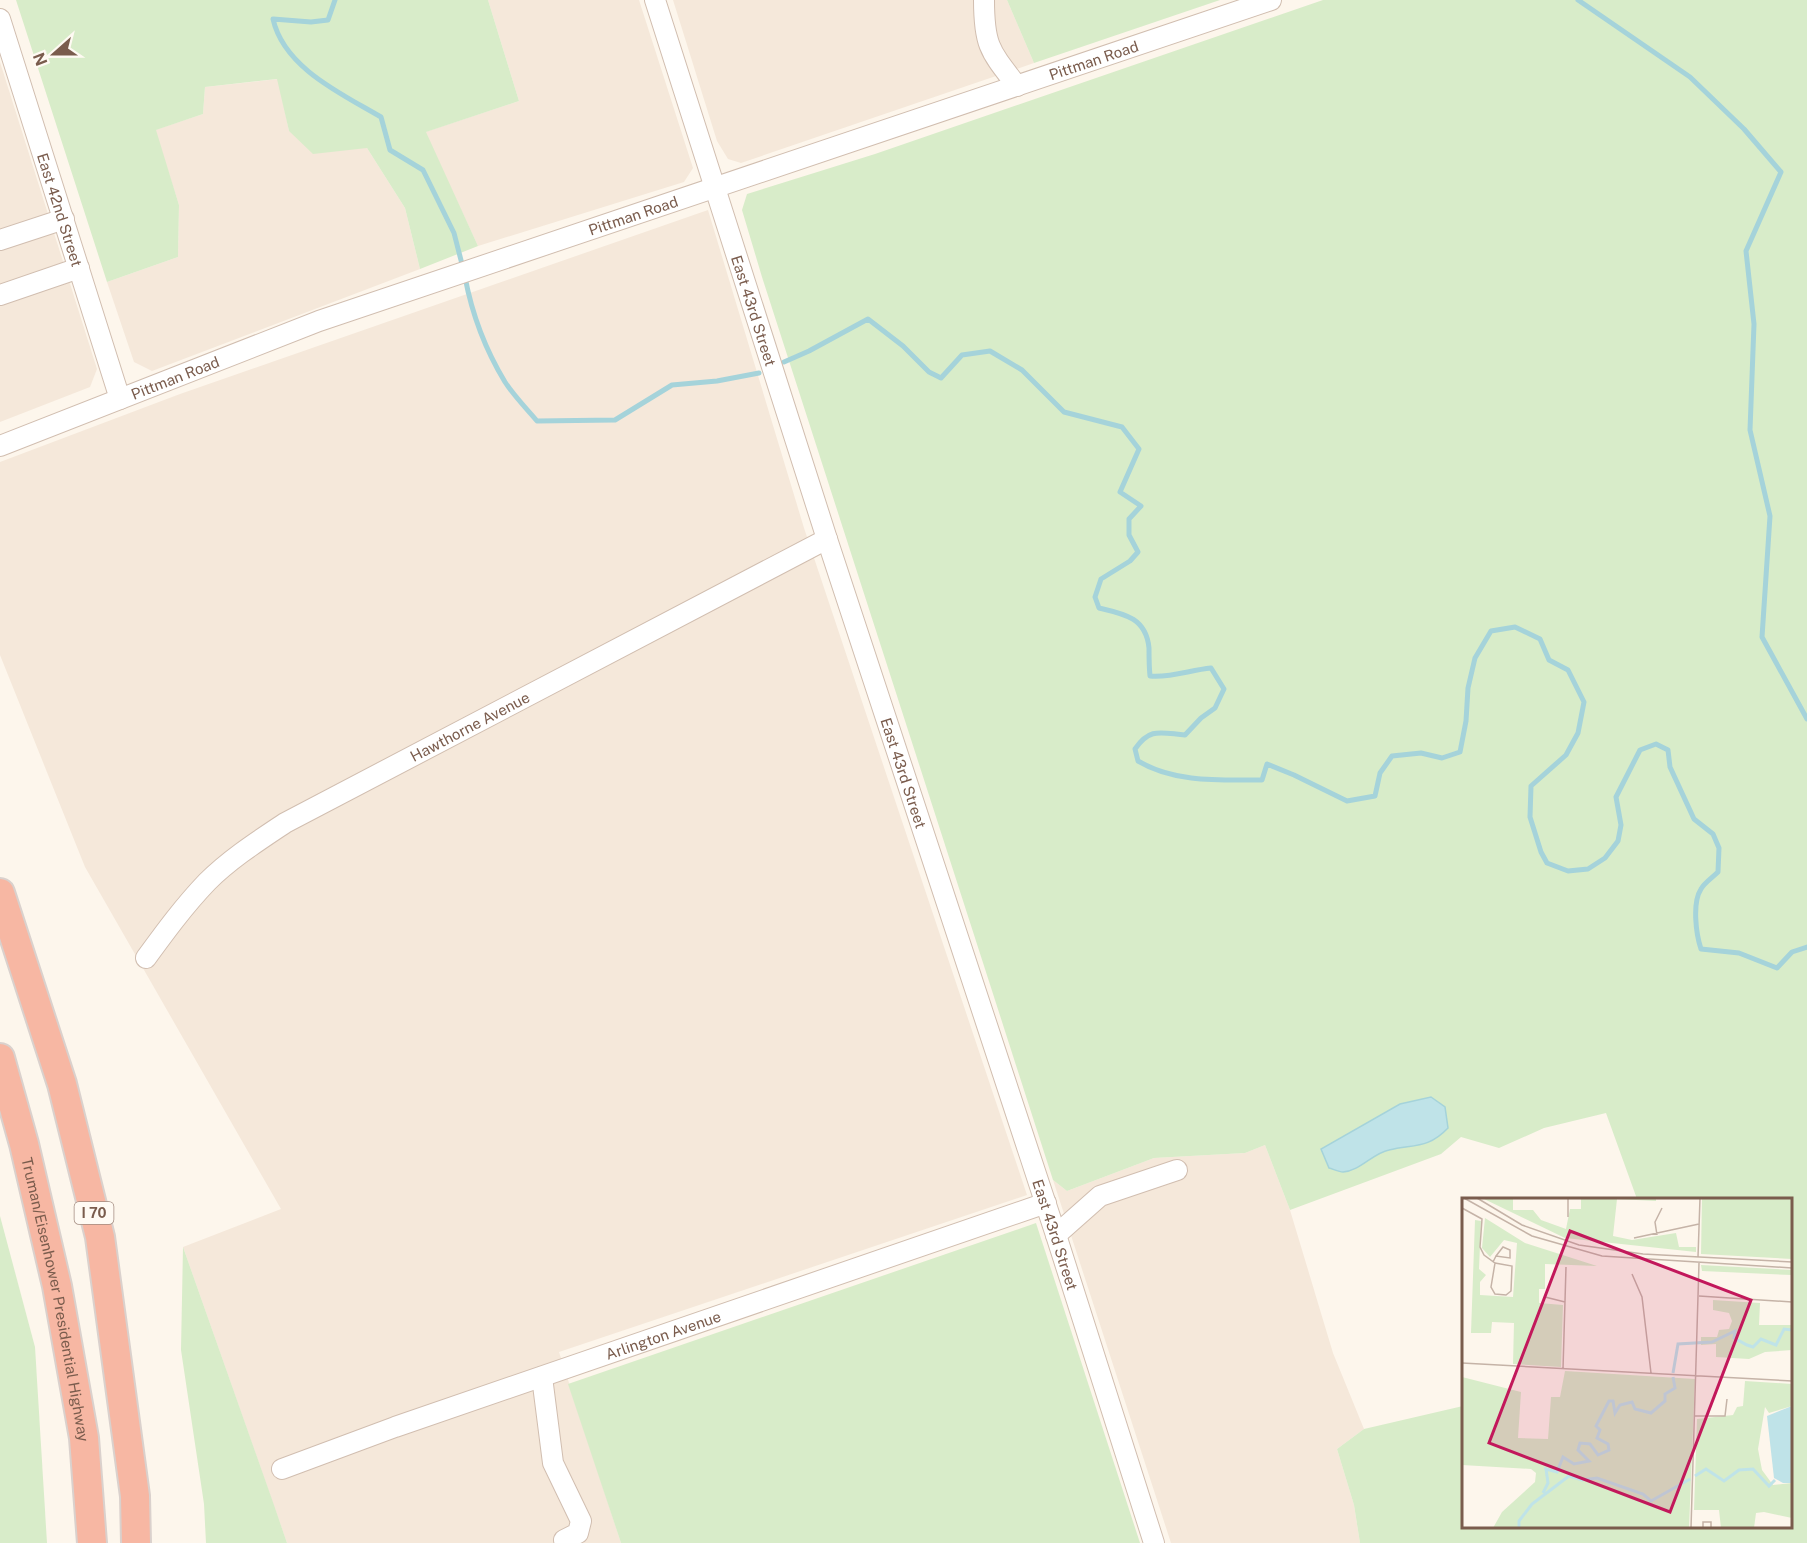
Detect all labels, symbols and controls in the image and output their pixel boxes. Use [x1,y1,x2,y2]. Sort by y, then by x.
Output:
north arrow [24,24,84,84]
street label: Pittman Road [1047,37,1140,83]
text: N [29,50,52,68]
street label: East 42nd Street [34,151,86,269]
street label: Pittman Road [586,192,680,238]
street label: East 43rd Street [728,253,780,368]
street label: Pittman Road [128,352,222,402]
street label: Hawthorne Avenue [407,688,532,764]
street label: East 43rd Street [878,715,930,831]
street label: Truman/Eisenhower Presidential Highway [19,1155,93,1443]
street label: East 43rd Street [1030,1177,1082,1292]
inset map [1462,1198,1792,1528]
road number: I 70 [74,1202,113,1224]
street label: Arlington Avenue [603,1307,723,1362]

